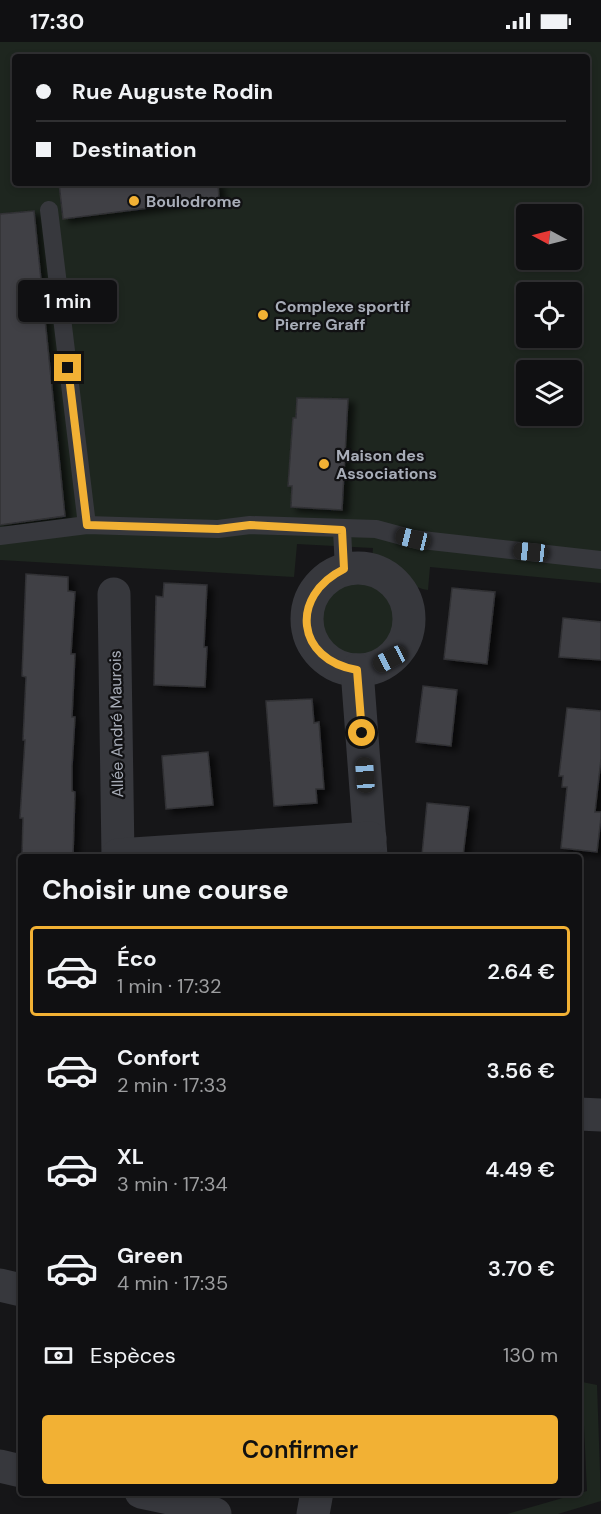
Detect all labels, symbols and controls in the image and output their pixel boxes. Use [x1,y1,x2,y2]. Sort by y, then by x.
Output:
text: 17:30 [30,7,84,36]
text: Rue Auguste Rodin [72,77,273,106]
text: Destination [72,135,197,164]
place label: Boulodrome [146,191,241,212]
marker: Boulodrome [127,194,141,208]
north arrow [516,204,582,270]
map controls [516,204,582,426]
callout: 1 min [19,281,118,323]
button: locate [516,282,582,348]
text: 1 min [44,288,91,314]
place label: Complexe sportif Pierre Graff [275,296,410,335]
marker: Complexe sportif Pierre Graff [256,308,270,322]
route end [54,354,81,381]
button: layers [516,360,582,426]
place label: Maison des Associations [336,445,437,484]
marker: Maison des Associations [317,457,331,471]
car [393,526,433,552]
car [512,541,550,563]
car [370,643,410,675]
street label: Allée André Maurois [105,650,128,798]
route start [348,719,375,746]
car [355,756,375,794]
text: Choisir une course [42,872,289,907]
icon: car [45,944,99,998]
text: Éco [117,944,157,973]
text: 2.64 € [487,957,555,986]
text: 1 min · 17:32 [117,973,222,999]
icon: car [45,1043,99,1097]
text: Confort [117,1043,200,1072]
text: 3.56 € [486,1056,555,1085]
text: 2 min · 17:33 [117,1072,227,1098]
icon: car [45,1142,99,1196]
text: XL [117,1142,144,1171]
text: 4.49 € [485,1155,555,1184]
text: 3 min · 17:34 [117,1171,228,1197]
icon: car [45,1241,99,1295]
text: Green [117,1241,183,1270]
text: 3.70 € [488,1254,555,1283]
text: 4 min · 17:35 [117,1270,228,1296]
icon: cash [42,1339,75,1372]
text: Espèces [90,1341,176,1370]
text: 130 m [503,1342,558,1368]
button: Confirmer [42,1415,558,1484]

